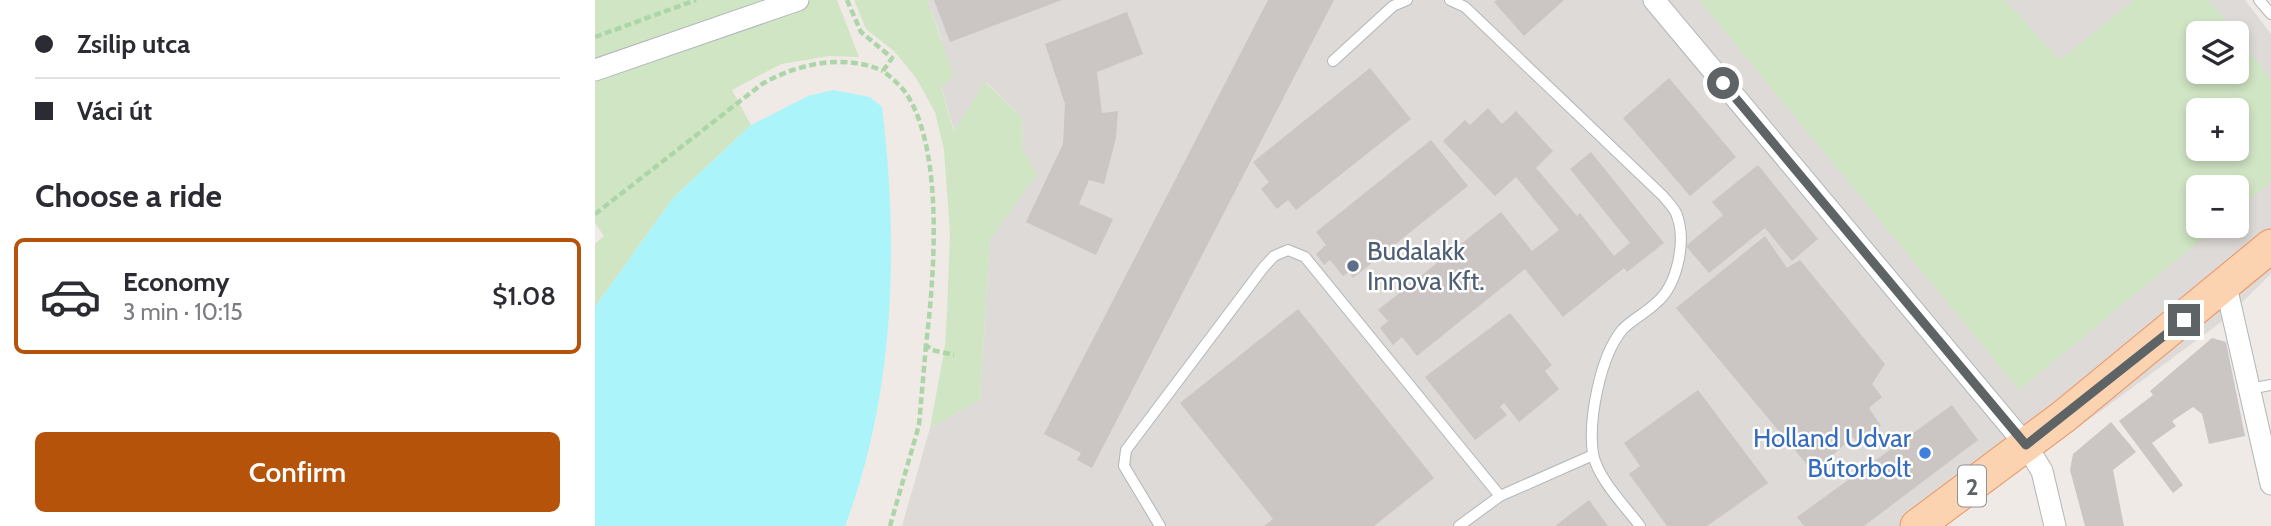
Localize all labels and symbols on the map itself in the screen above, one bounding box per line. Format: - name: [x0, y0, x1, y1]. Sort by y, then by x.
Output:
- route start: [1707, 67, 1739, 99]
- place label: Budalakk Innova Kft.: [1367, 235, 1485, 297]
- marker: Budalakk Innova Kft.: [1345, 258, 1361, 274]
- route end: [2168, 304, 2200, 336]
- place label: Holland Udvar Bútorbolt: [1753, 422, 1912, 484]
- marker: Holland Udvar Bútorbolt: [1917, 445, 1933, 461]
- road number: 2: [1958, 466, 1986, 506]

